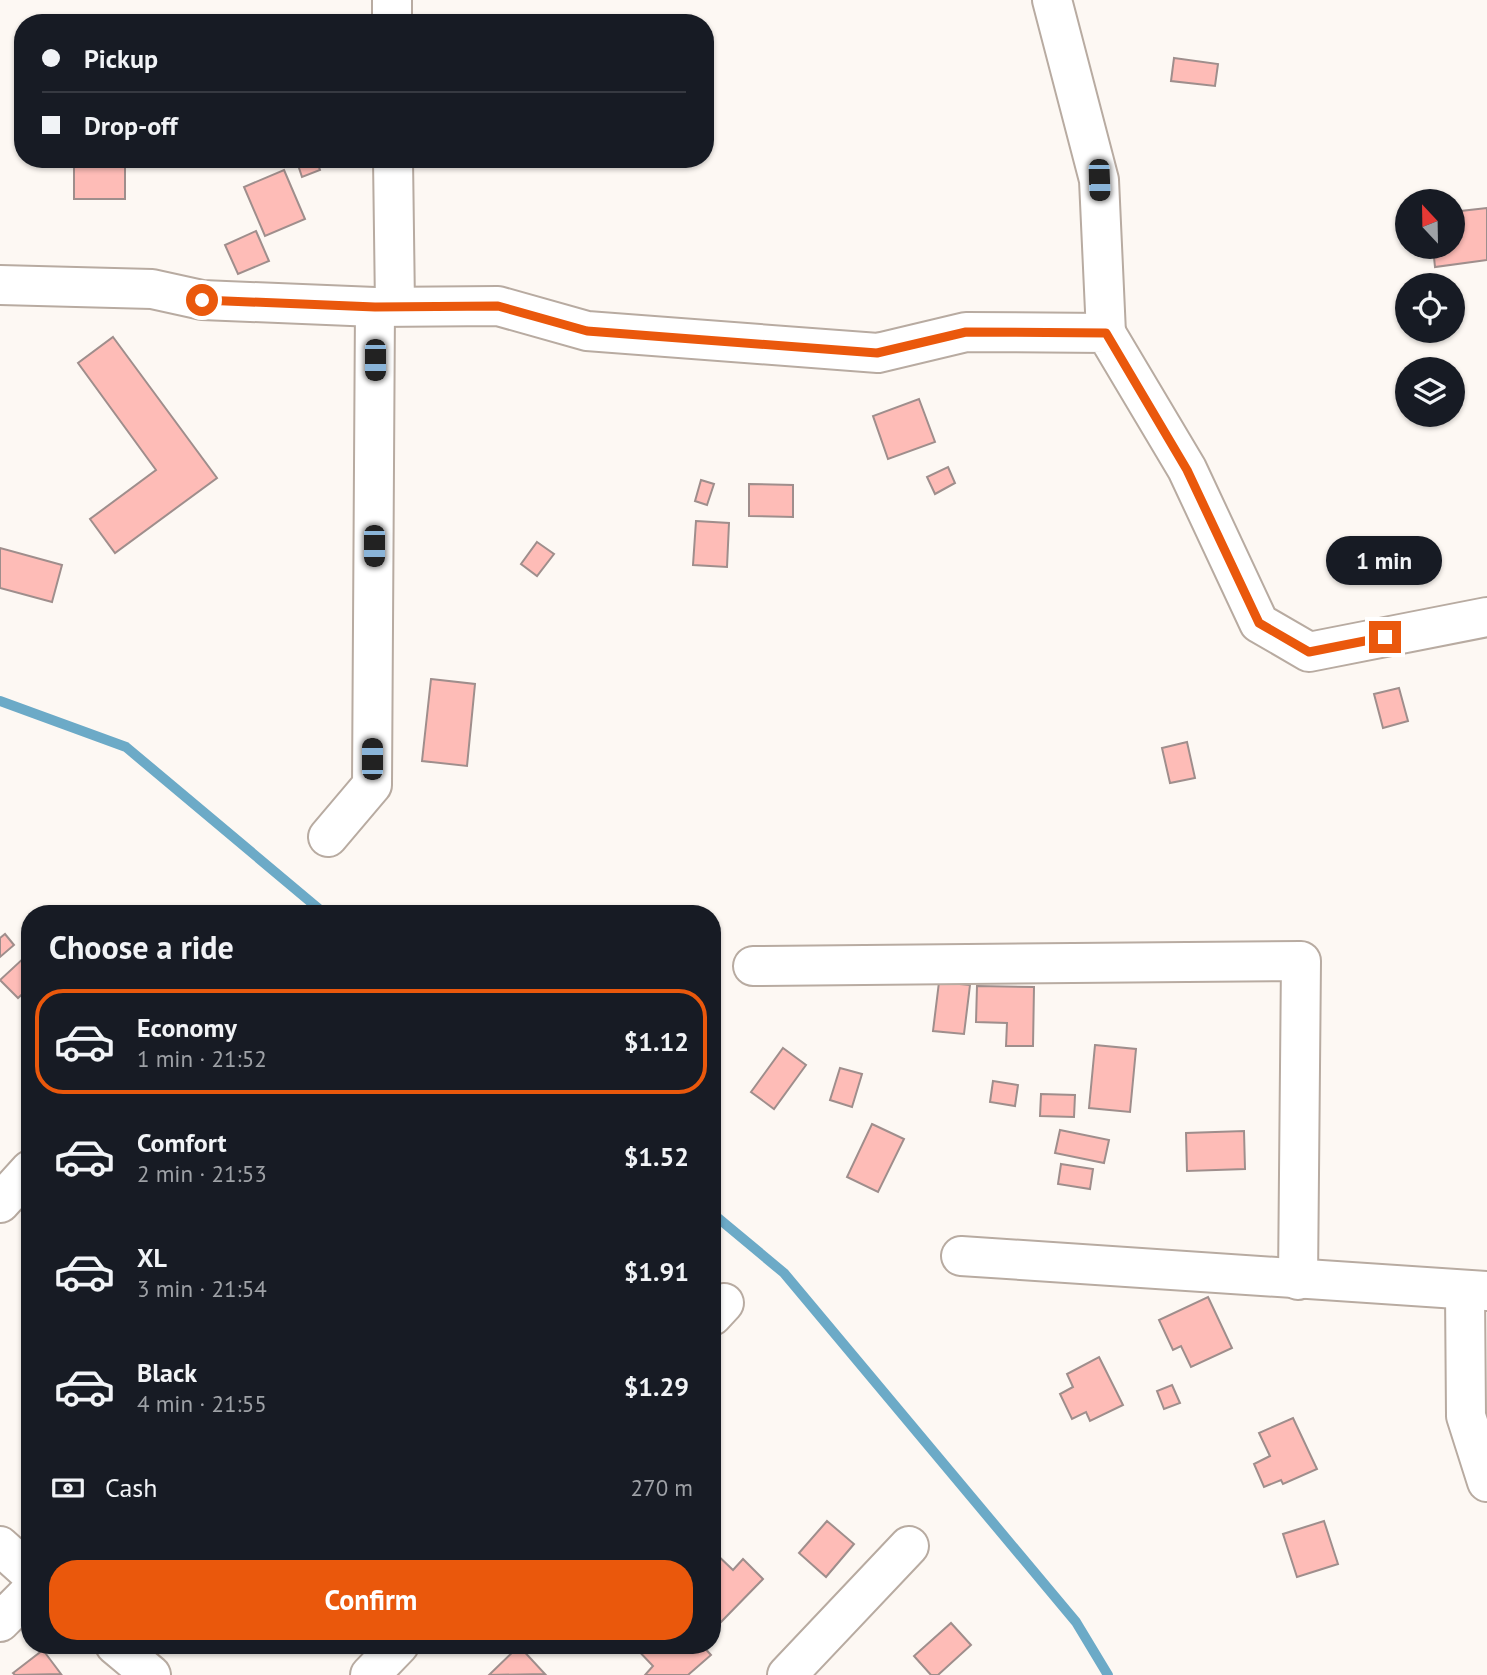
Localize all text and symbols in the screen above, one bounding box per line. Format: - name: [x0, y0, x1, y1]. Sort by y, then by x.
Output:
- text: Pickup: [84, 42, 158, 75]
- text: Drop-off: [84, 109, 178, 142]
- car: [1088, 159, 1111, 201]
- north arrow: [1395, 189, 1465, 259]
- map controls: [1395, 189, 1465, 427]
- button: locate: [1395, 273, 1465, 343]
- route start: [186, 284, 218, 316]
- car: [365, 339, 386, 381]
- button: layers: [1395, 357, 1465, 427]
- car: [364, 525, 385, 567]
- callout: 1 min: [1327, 536, 1443, 584]
- text: 1 min: [1356, 546, 1412, 575]
- route end: [1369, 621, 1401, 653]
- car: [362, 738, 383, 780]
- text: Choose a ride: [49, 926, 234, 968]
- icon: car: [53, 1010, 116, 1073]
- text: Economy: [137, 1011, 237, 1044]
- text: $1.12: [624, 1025, 689, 1058]
- text: 1 min · 21:52: [137, 1044, 267, 1073]
- icon: car: [53, 1125, 116, 1188]
- text: Comfort: [137, 1126, 227, 1159]
- text: $1.52: [624, 1140, 689, 1173]
- text: 2 min · 21:53: [137, 1159, 267, 1188]
- icon: car: [53, 1240, 116, 1303]
- text: XL: [137, 1241, 167, 1274]
- text: $1.91: [624, 1255, 689, 1288]
- text: 3 min · 21:54: [137, 1274, 267, 1303]
- icon: car: [53, 1355, 116, 1418]
- text: Black: [137, 1356, 197, 1389]
- text: $1.29: [624, 1370, 689, 1403]
- text: 4 min · 21:55: [137, 1389, 267, 1418]
- icon: cash: [49, 1469, 87, 1507]
- text: Cash: [105, 1471, 157, 1504]
- text: 270 m: [631, 1473, 693, 1502]
- button: Confirm: [49, 1560, 693, 1640]

